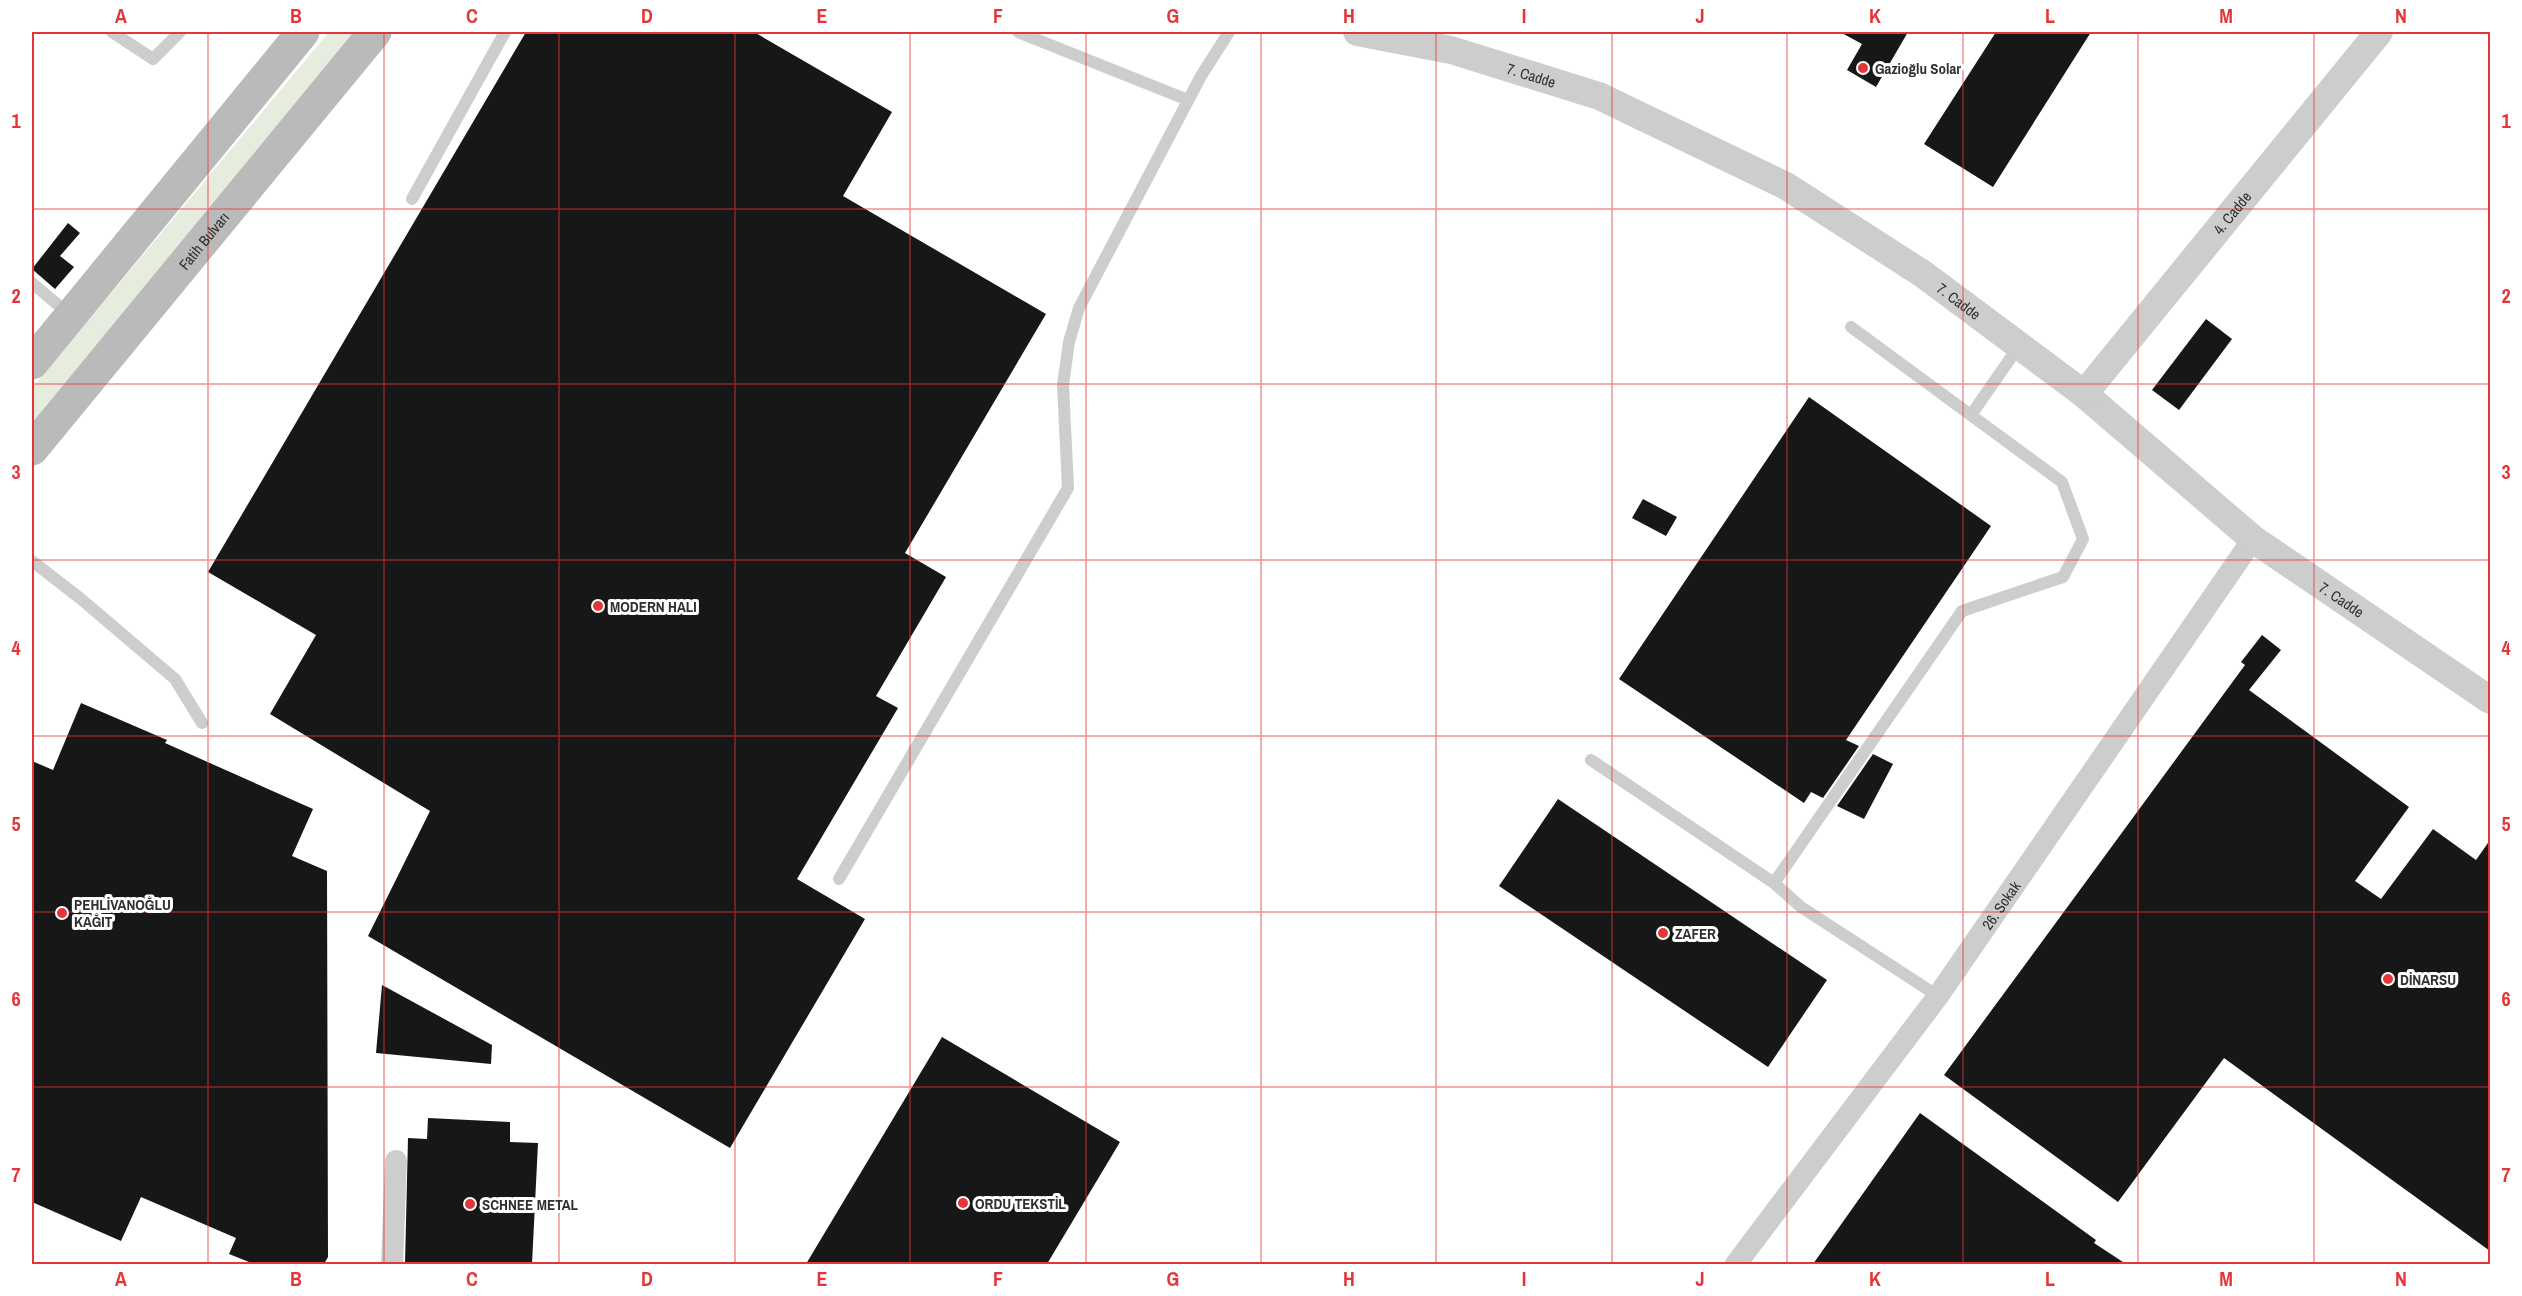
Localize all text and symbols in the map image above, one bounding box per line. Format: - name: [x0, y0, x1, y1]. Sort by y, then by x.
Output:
- text: A: [115, 2, 127, 29]
- text: B: [290, 2, 302, 29]
- text: C: [466, 2, 478, 29]
- text: D: [641, 2, 653, 29]
- text: E: [817, 2, 828, 29]
- text: F: [993, 2, 1003, 29]
- text: G: [1167, 2, 1179, 29]
- text: H: [1343, 2, 1355, 29]
- text: I: [1522, 2, 1526, 29]
- text: J: [1695, 2, 1705, 29]
- text: K: [1869, 2, 1881, 29]
- text: L: [2045, 2, 2055, 29]
- text: M: [2219, 2, 2233, 29]
- text: N: [2395, 2, 2407, 29]
- street label: 7. Cadde: [1505, 58, 1559, 93]
- place label: Gazioğlu Solar: [1875, 58, 1961, 79]
- marker: Gazioğlu Solar: [1856, 61, 1870, 75]
- text: 1: [11, 107, 21, 134]
- text: 1: [2501, 107, 2511, 134]
- street label: 4. Cadde: [2208, 186, 2256, 239]
- street label: Fatih Bulvarı: [173, 207, 234, 274]
- street label: 7. Cadde: [1933, 278, 1985, 324]
- text: 2: [11, 282, 21, 309]
- text: 2: [2501, 282, 2511, 309]
- text: 3: [11, 458, 21, 485]
- text: 3: [2501, 458, 2511, 485]
- street label: 7. Cadde: [2315, 577, 2369, 622]
- place label: MODERN HALI: [610, 596, 697, 617]
- marker: MODERN HALI: [591, 599, 605, 613]
- text: 4: [11, 634, 21, 661]
- text: 4: [2501, 634, 2511, 661]
- text: 5: [11, 810, 21, 837]
- text: 5: [2501, 810, 2511, 837]
- street label: 26. Sokak: [1976, 876, 2025, 934]
- place label: PEHLİVANOĞLU KAĞIT: [74, 894, 171, 932]
- marker: PEHLİVANOĞLU KAĞIT: [55, 906, 69, 920]
- place label: ZAFER: [1675, 923, 1716, 944]
- marker: ZAFER: [1656, 926, 1670, 940]
- place label: DİNARSU: [2400, 969, 2456, 990]
- marker: DİNARSU: [2381, 972, 2395, 986]
- text: 6: [11, 985, 21, 1012]
- text: 6: [2501, 985, 2511, 1012]
- text: 7: [11, 1161, 21, 1188]
- text: 7: [2501, 1161, 2511, 1188]
- place label: ORDU TEKSTİL: [975, 1193, 1066, 1214]
- place label: SCHNEE METAL: [482, 1194, 579, 1215]
- marker: ORDU TEKSTİL: [956, 1196, 970, 1210]
- marker: SCHNEE METAL: [463, 1197, 477, 1211]
- text: A: [115, 1265, 127, 1292]
- text: B: [290, 1265, 302, 1292]
- text: C: [466, 1265, 478, 1292]
- text: D: [641, 1265, 653, 1292]
- text: E: [817, 1265, 828, 1292]
- text: F: [993, 1265, 1003, 1292]
- text: G: [1167, 1265, 1179, 1292]
- text: H: [1343, 1265, 1355, 1292]
- text: I: [1522, 1265, 1526, 1292]
- text: J: [1695, 1265, 1705, 1292]
- text: K: [1869, 1265, 1881, 1292]
- text: L: [2045, 1265, 2055, 1292]
- text: M: [2219, 1265, 2233, 1292]
- text: N: [2395, 1265, 2407, 1292]

